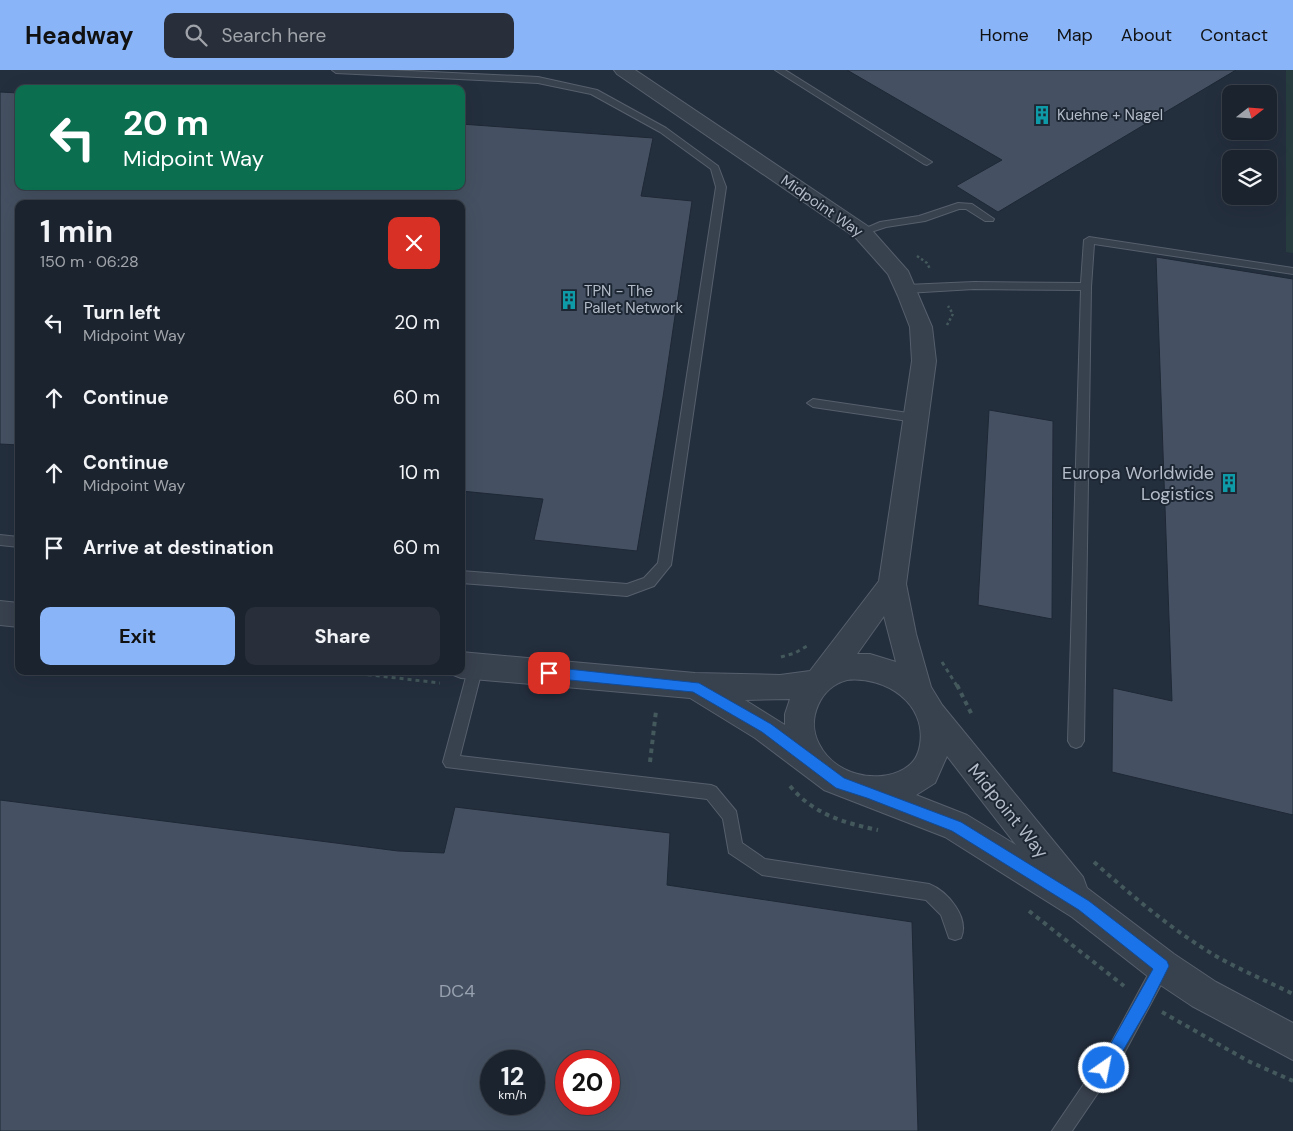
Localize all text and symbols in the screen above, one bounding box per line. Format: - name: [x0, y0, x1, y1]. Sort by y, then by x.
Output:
- search box: [164, 13, 514, 58]
- text: Headway: [25, 20, 134, 51]
- icon: search: [182, 21, 210, 49]
- text: Search here: [222, 23, 326, 48]
- text: Home: [979, 23, 1029, 47]
- text: Map: [1057, 23, 1093, 47]
- text: About: [1121, 23, 1172, 47]
- text: Contact: [1200, 23, 1268, 47]
- north arrow: [1222, 85, 1278, 140]
- map controls: [1222, 85, 1277, 205]
- text: 20 m: [123, 100, 209, 146]
- building icon: Kuehne + Nagel: [1031, 104, 1053, 126]
- icon: left: [40, 105, 105, 170]
- place label: Kuehne + Nagel: [1057, 105, 1163, 125]
- text: Midpoint Way: [123, 144, 264, 173]
- button: layers: [1222, 150, 1277, 205]
- street label: Midpoint Way: [777, 170, 868, 242]
- text: 1 min: [40, 212, 113, 251]
- button: close: [388, 217, 440, 269]
- text: 150 m · 06:28: [40, 251, 139, 272]
- place label: TPN - The Pallet Network: [584, 281, 683, 318]
- building icon: TPN - The Pallet Network: [558, 289, 580, 311]
- text: Turn left: [83, 300, 161, 325]
- icon: left: [40, 309, 68, 337]
- text: 20 m: [394, 310, 440, 335]
- text: Midpoint Way: [83, 325, 185, 346]
- icon: ahead: [40, 384, 68, 412]
- text: Continue: [83, 385, 169, 410]
- text: 60 m: [393, 385, 440, 410]
- text: Continue: [83, 450, 169, 475]
- icon: ahead: [40, 459, 68, 487]
- text: 10 m: [399, 460, 440, 485]
- place label: Europa Worldwide Logistics: [1062, 461, 1214, 506]
- building icon: Europa Worldwide Logistics: [1218, 472, 1240, 494]
- text: Midpoint Way: [83, 475, 185, 496]
- icon: arrive: [40, 534, 68, 562]
- text: Arrive at destination: [83, 535, 274, 560]
- text: 60 m: [393, 535, 440, 560]
- button: Exit: [40, 607, 235, 665]
- button: Share: [245, 607, 440, 665]
- pin: [528, 652, 570, 694]
- icon: arrive: [535, 659, 563, 687]
- street label: Midpoint Way: [962, 759, 1054, 863]
- house number: DC4: [439, 979, 475, 1003]
- position arrow: [1077, 1041, 1129, 1093]
- speed limit sign: 20: [555, 1050, 620, 1115]
- text: 12: [501, 1060, 524, 1093]
- text: km/h: [498, 1087, 527, 1103]

